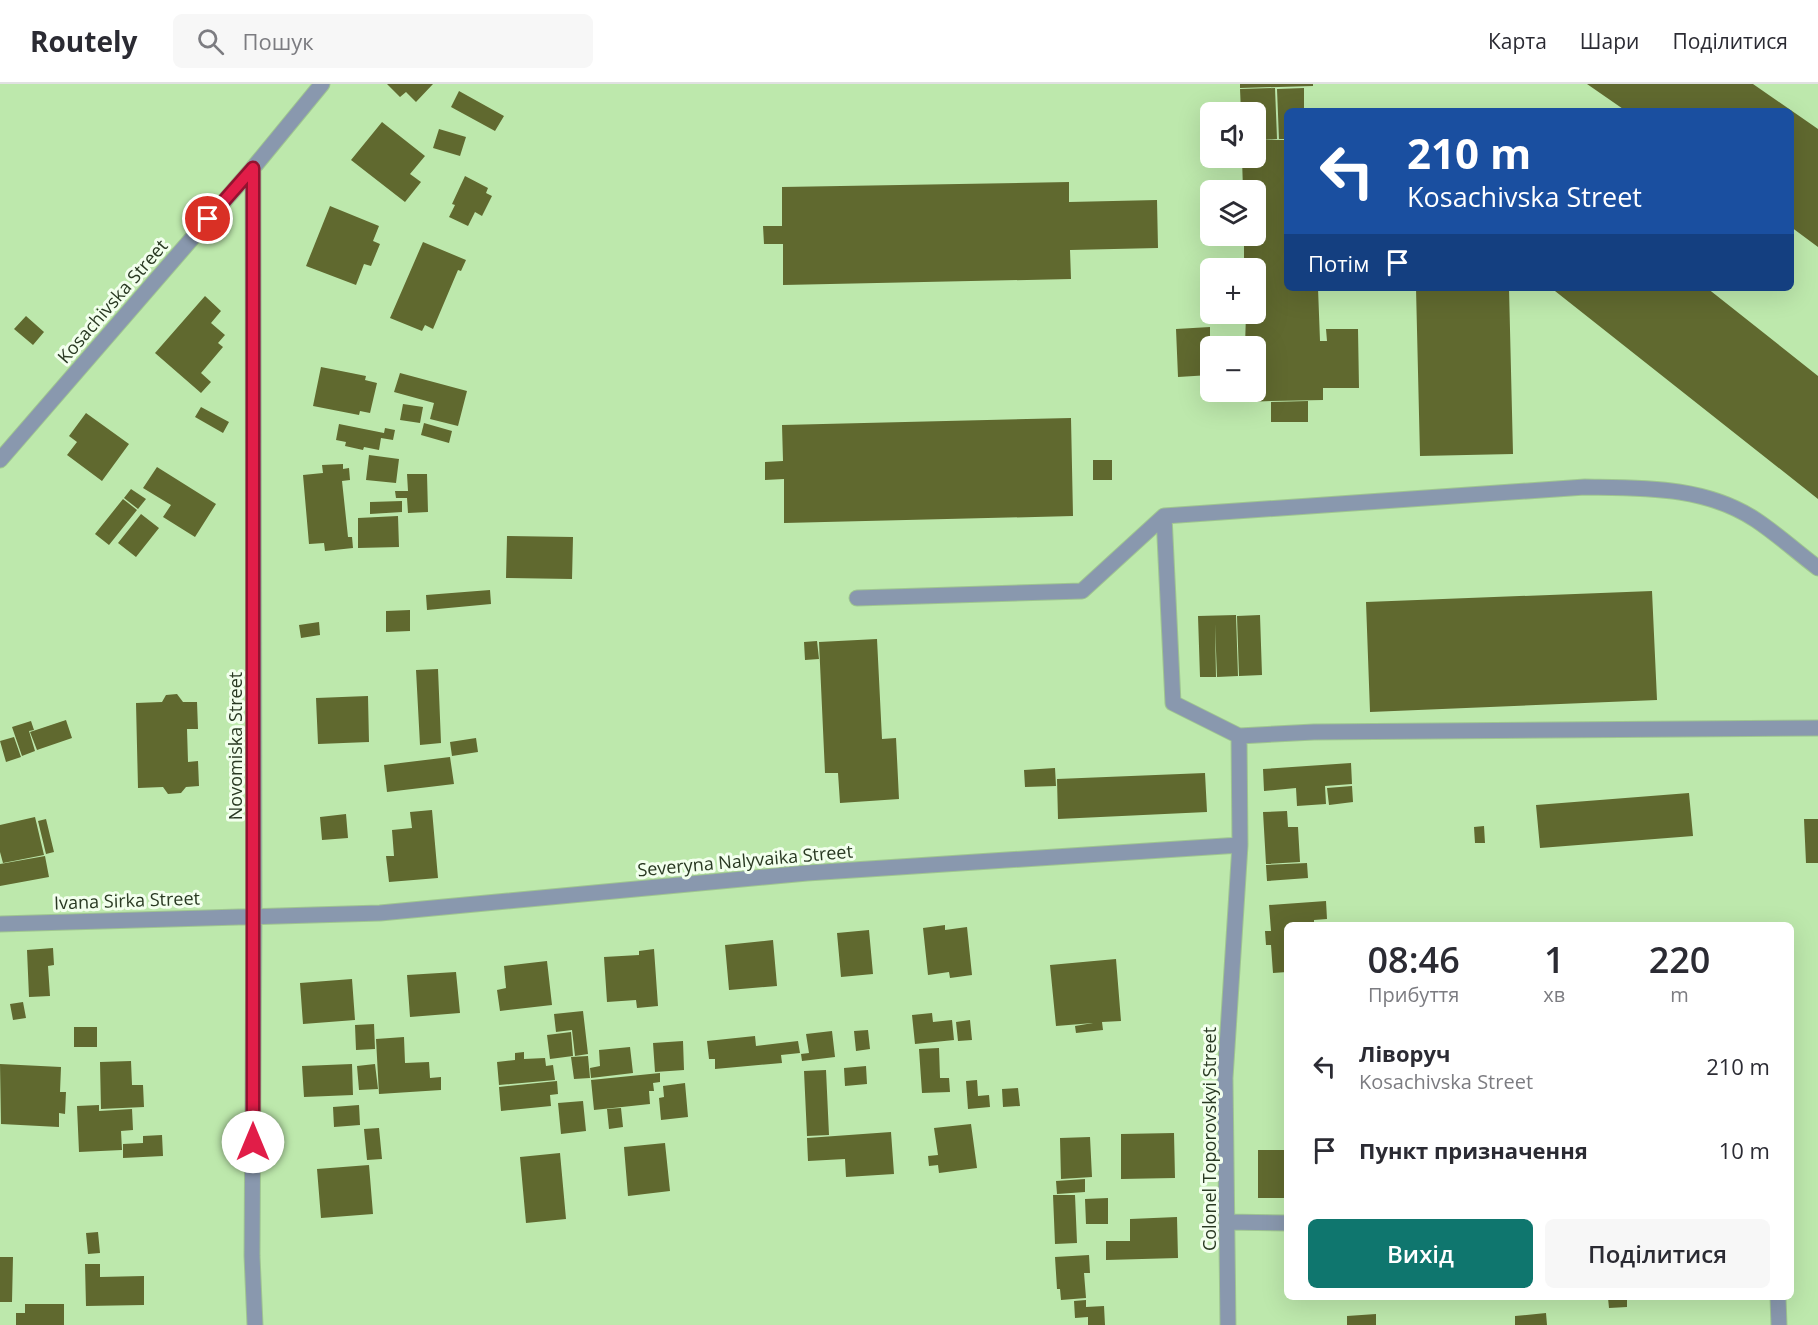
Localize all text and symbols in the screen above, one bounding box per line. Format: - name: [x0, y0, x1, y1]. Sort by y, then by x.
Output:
- search box: [173, 14, 593, 68]
- text: Routely: [30, 22, 137, 60]
- icon: search: [194, 25, 227, 58]
- text: Пошук: [242, 26, 314, 56]
- text: Карта: [1488, 27, 1547, 55]
- text: Шари: [1580, 27, 1639, 55]
- text: Поділитися: [1672, 27, 1788, 55]
- map controls: [1200, 102, 1266, 402]
- button: sound: [1200, 102, 1266, 168]
- text: 210 m: [1407, 124, 1531, 181]
- icon: left: [1308, 132, 1386, 210]
- text: Kosachivska Street: [1407, 178, 1642, 215]
- button: layers: [1200, 180, 1266, 246]
- pin: [182, 193, 233, 244]
- icon: arrive: [191, 202, 224, 235]
- street label: Kosachivska Street: [52, 234, 172, 368]
- icon: arrive: [1381, 246, 1414, 279]
- text: Потім: [1308, 248, 1369, 278]
- button: +: [1200, 258, 1266, 324]
- button: −: [1200, 336, 1266, 402]
- street label: Novomiska Street: [223, 672, 247, 820]
- street label: Severyna Nalyvaika Street: [636, 839, 854, 881]
- street label: Ivana Sirka Street: [54, 885, 200, 915]
- text: 08:46: [1368, 935, 1460, 984]
- text: 1: [1544, 935, 1565, 984]
- text: 220: [1649, 935, 1710, 984]
- text: Прибуття: [1368, 981, 1459, 1008]
- text: хв: [1543, 981, 1565, 1008]
- text: m: [1670, 981, 1689, 1008]
- street label: Colonel Toporovskyi Street: [1197, 1027, 1221, 1251]
- text: Ліворуч: [1359, 1038, 1450, 1068]
- icon: left: [1308, 1050, 1341, 1083]
- text: 210 m: [1706, 1051, 1770, 1081]
- text: Kosachivska Street: [1359, 1068, 1533, 1095]
- position arrow: [221, 1110, 285, 1174]
- icon: arrive: [1308, 1134, 1341, 1167]
- text: Пункт призначення: [1359, 1135, 1588, 1165]
- text: 10 m: [1719, 1135, 1770, 1165]
- button: Вихід: [1308, 1219, 1533, 1288]
- button: Поділитися: [1545, 1219, 1770, 1288]

